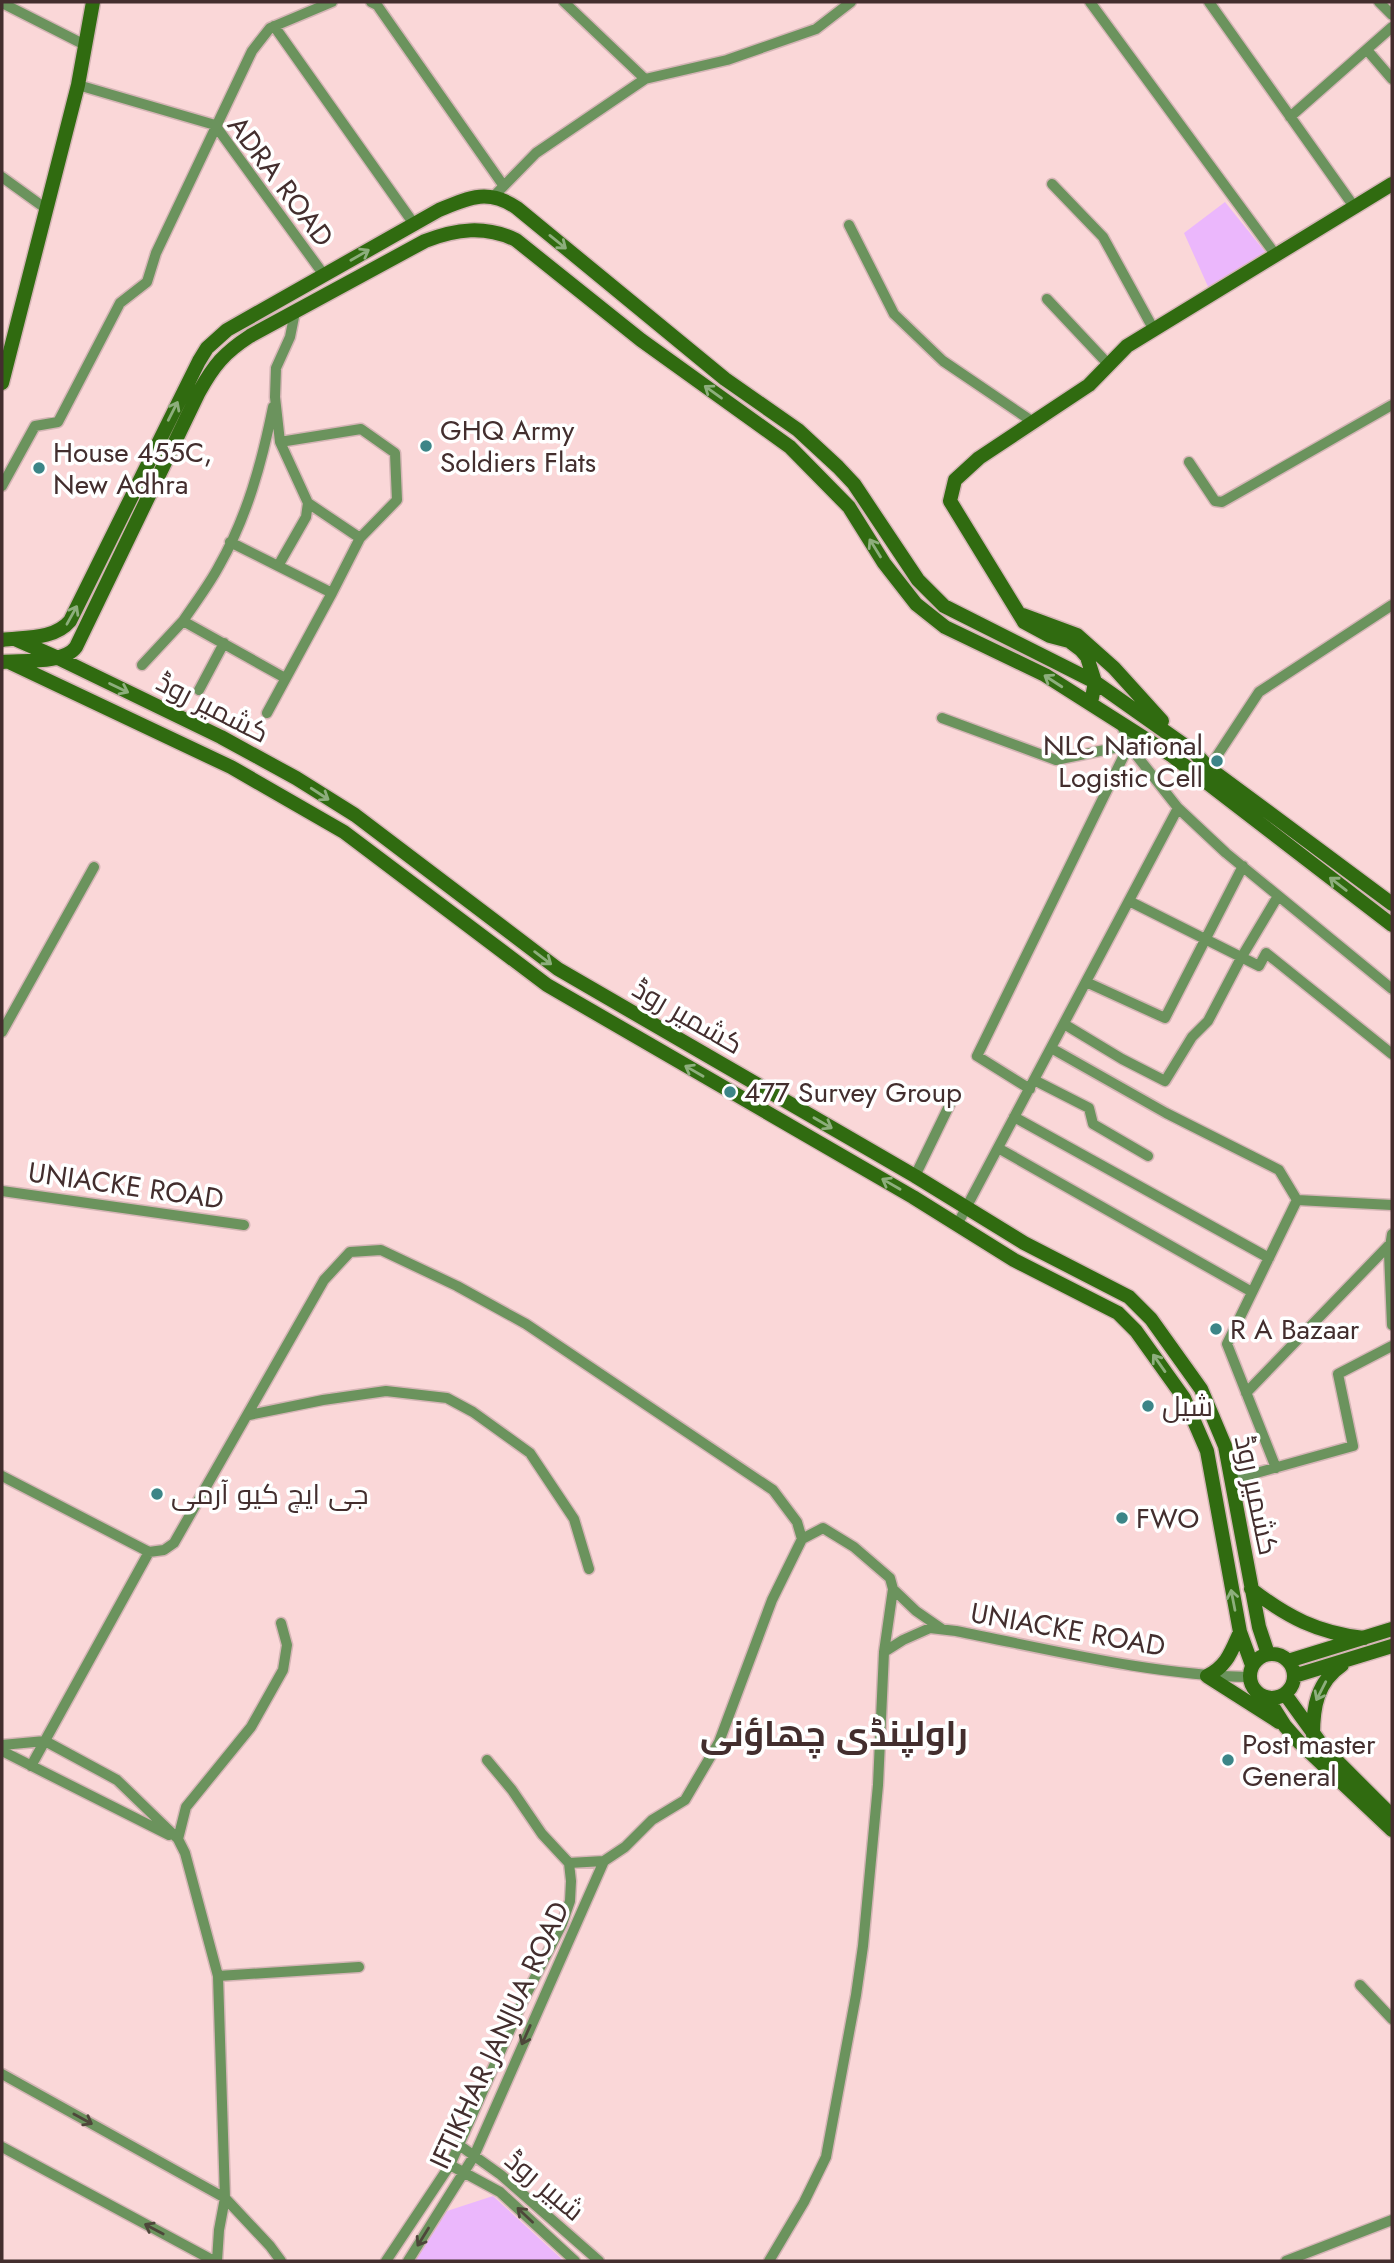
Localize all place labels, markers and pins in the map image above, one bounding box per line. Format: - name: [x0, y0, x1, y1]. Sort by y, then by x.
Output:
- place label: GHQ Army Soldiers Flats: [440, 410, 596, 483]
- place label: House 455C, New Adhra: [53, 432, 212, 505]
- marker: GHQ Army Soldiers Flats: [418, 438, 434, 454]
- marker: House 455C, New Adhra: [31, 460, 47, 476]
- place label: NLC National Logistic Cell: [1043, 725, 1203, 798]
- marker: NLC National Logistic Cell: [1209, 753, 1225, 769]
- place label: 477 Survey Group: [744, 1072, 962, 1113]
- marker: 477 Survey Group: [722, 1084, 738, 1100]
- place label: R A Bazaar: [1230, 1309, 1360, 1350]
- marker: R A Bazaar: [1208, 1321, 1224, 1337]
- place label: شیل: [1162, 1386, 1213, 1427]
- marker: شیل: [1140, 1398, 1156, 1414]
- place label: جی ایچ کیو آرمی: [171, 1474, 369, 1515]
- marker: جی ایچ کیو آرمی: [149, 1486, 165, 1502]
- place label: FWO: [1136, 1498, 1199, 1539]
- marker: FWO: [1114, 1510, 1130, 1526]
- place label: Post master General: [1242, 1724, 1376, 1797]
- marker: Post master General: [1220, 1752, 1236, 1768]

